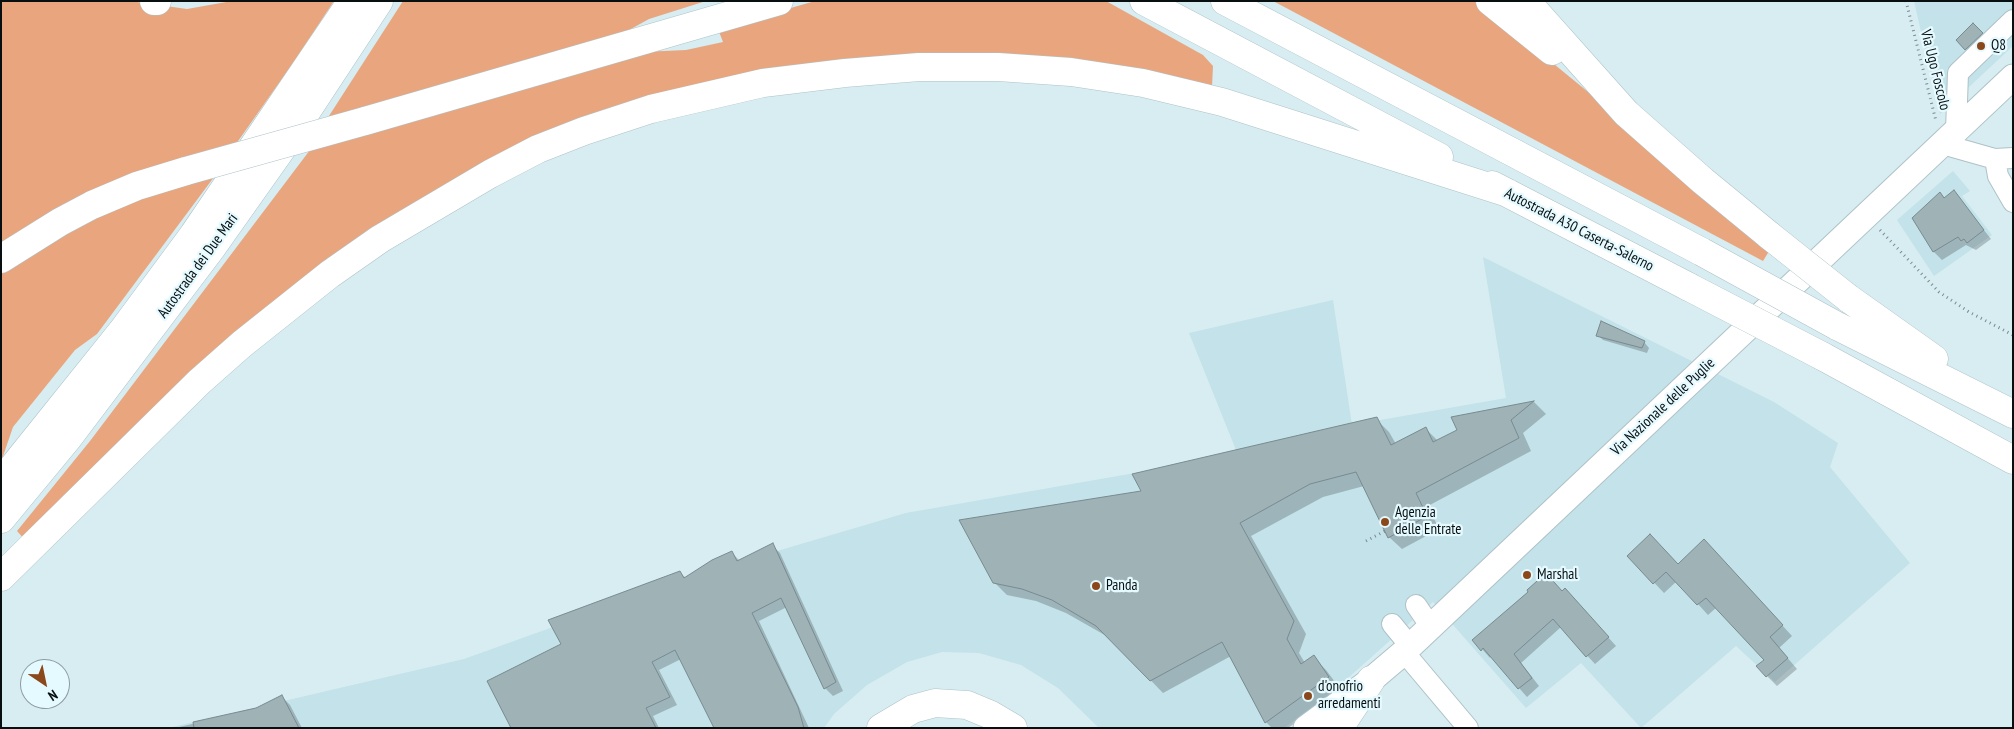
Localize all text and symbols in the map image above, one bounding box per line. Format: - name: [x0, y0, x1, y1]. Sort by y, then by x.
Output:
- street label: Via Ugo Foscolo: [1916, 28, 1954, 112]
- place label: Q8: [1991, 37, 2006, 55]
- marker: Q8: [1975, 40, 1987, 52]
- street label: Autostrada A30 Caserta-Salerno: [1501, 185, 1657, 275]
- street label: Autostrada dei Due Mari: [154, 210, 242, 322]
- street label: Via Nazionale delle Puglie: [1607, 354, 1719, 460]
- place label: Agenzia delle Entrate: [1395, 504, 1462, 539]
- marker: Agenzia delle Entrate: [1379, 516, 1391, 528]
- place label: Marshal: [1537, 566, 1578, 584]
- marker: Marshal: [1521, 569, 1533, 581]
- place label: Panda: [1106, 577, 1137, 595]
- marker: Panda: [1090, 580, 1102, 592]
- north arrow: [20, 659, 70, 709]
- place label: d'onofrio arredamenti: [1318, 678, 1381, 713]
- text: N: [45, 686, 61, 705]
- marker: d'onofrio arredamenti: [1302, 690, 1314, 702]

